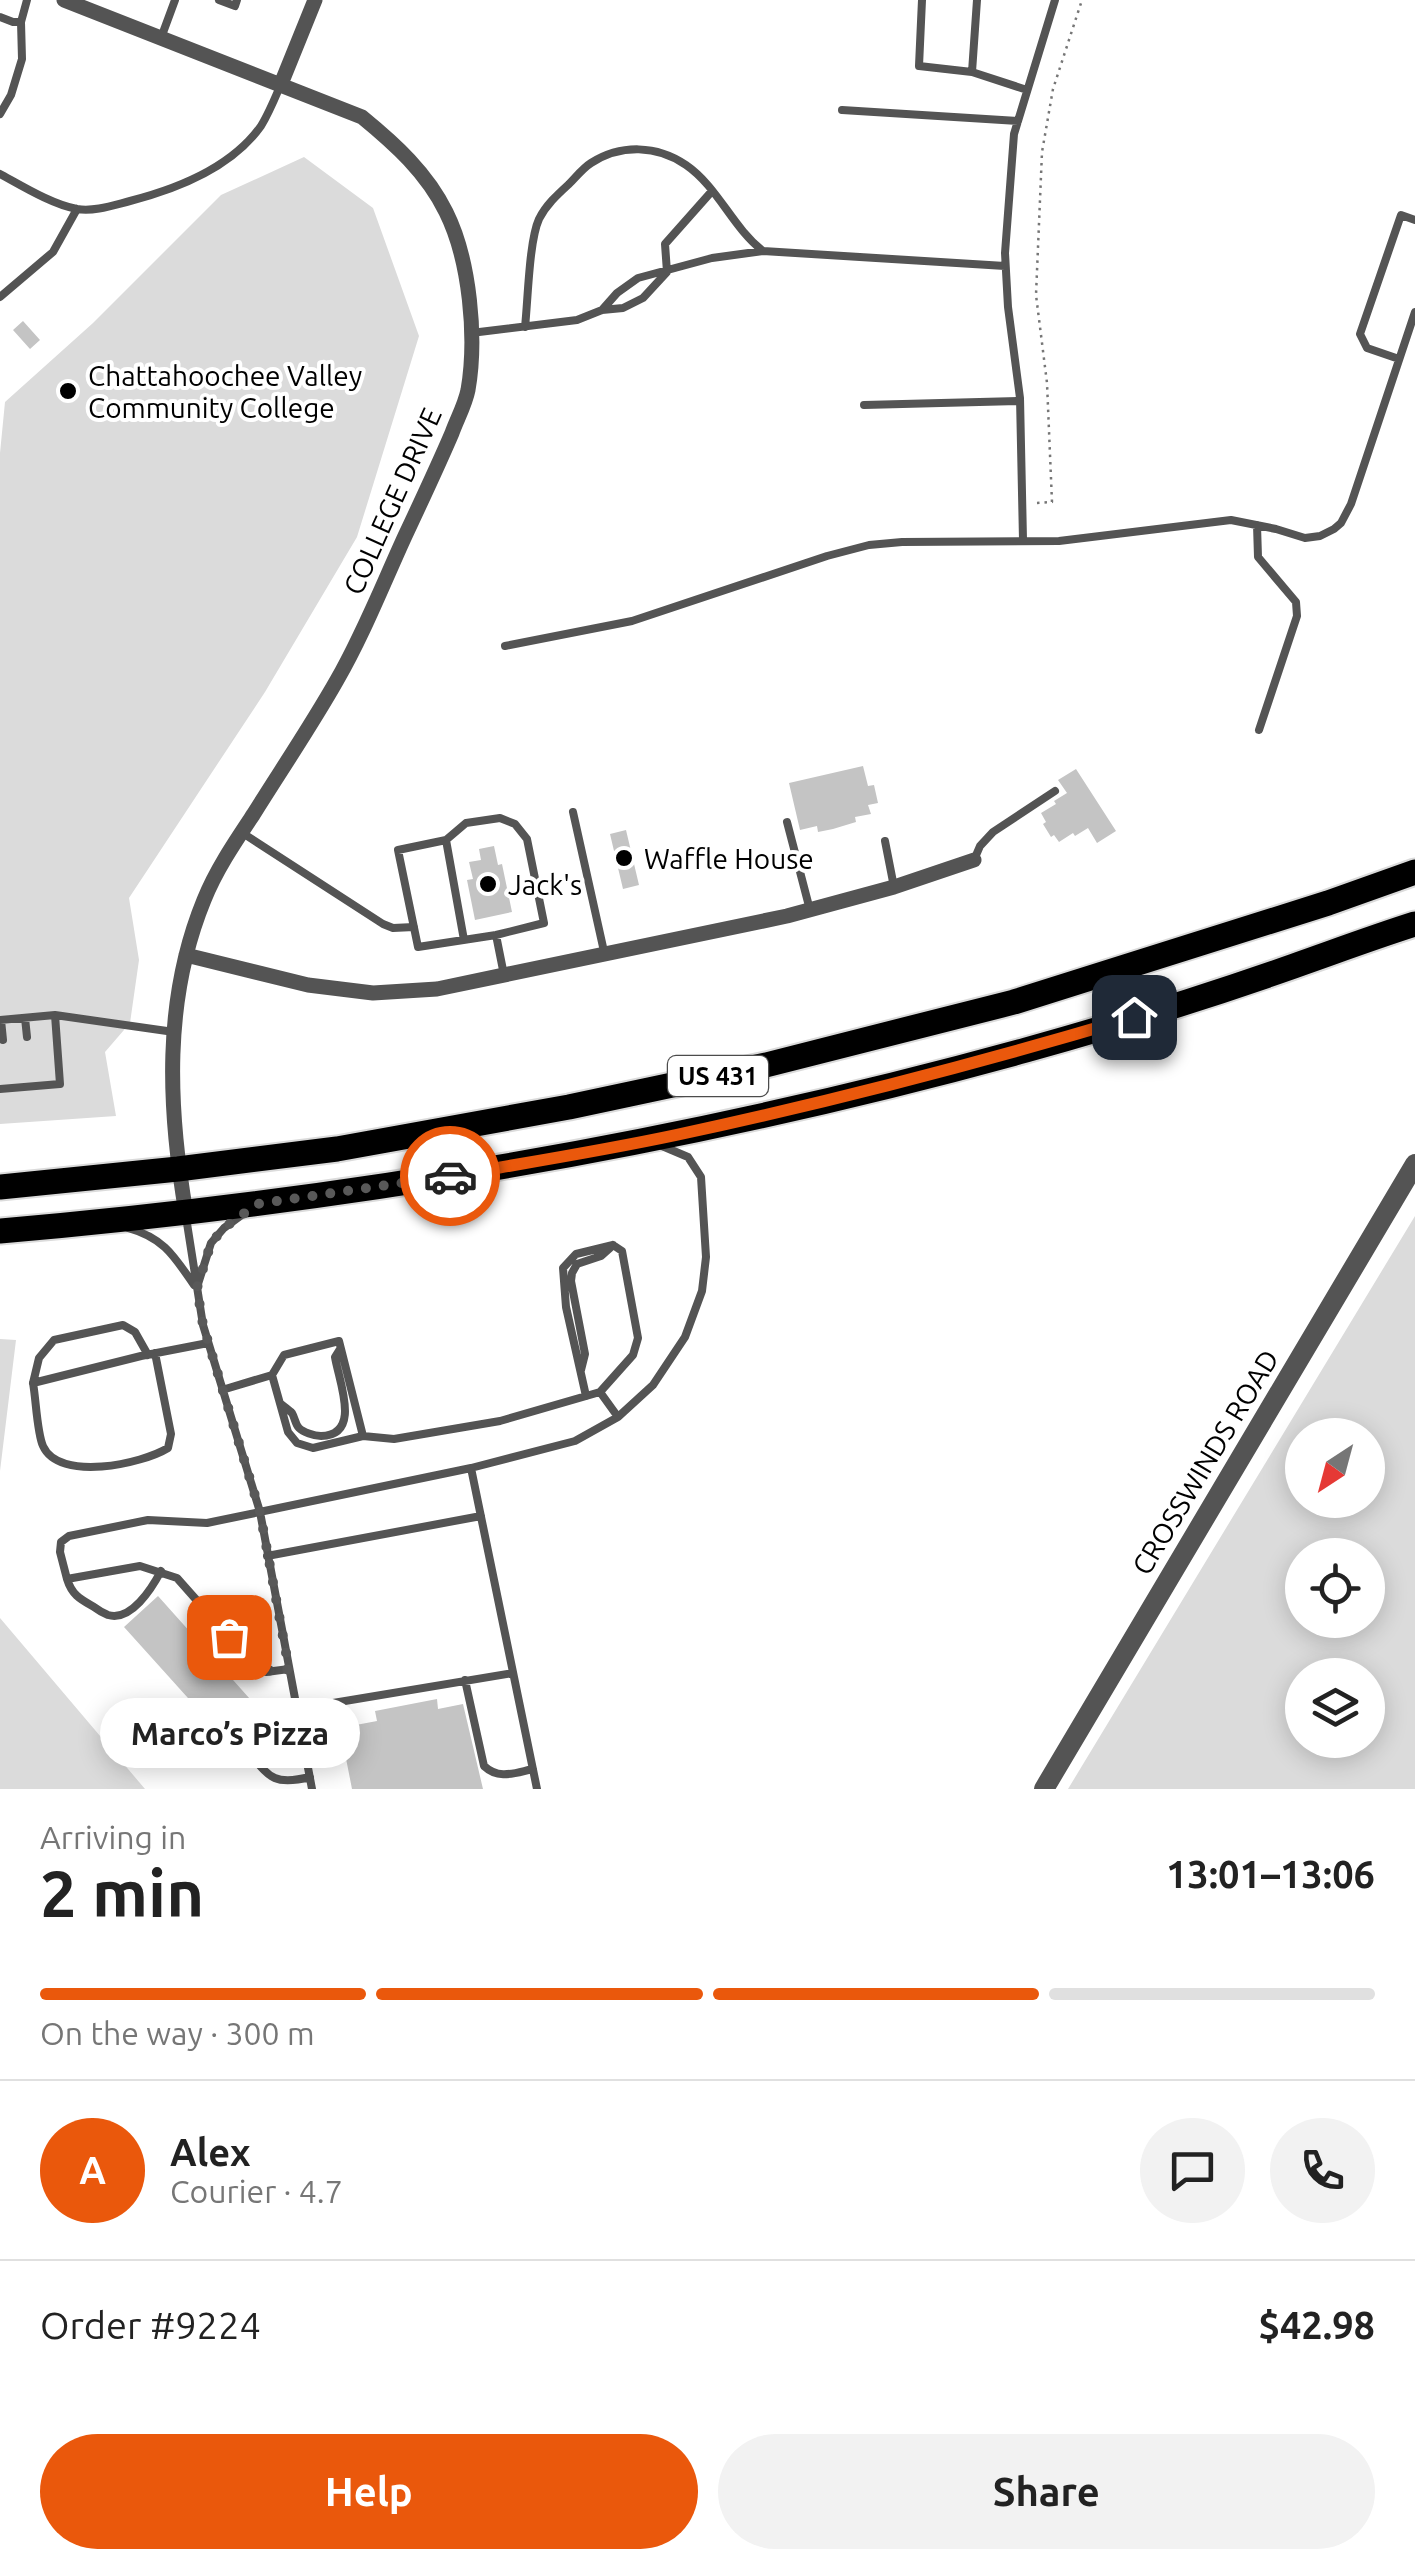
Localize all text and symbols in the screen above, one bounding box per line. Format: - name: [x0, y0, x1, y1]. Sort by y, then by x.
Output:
- place label: Chattahoochee Valley Community College: [88, 360, 362, 423]
- marker: Chattahoochee Valley Community College: [57, 380, 79, 402]
- street label: COLLEGE DRIVE: [337, 403, 447, 599]
- place label: Waffle House: [644, 843, 814, 874]
- marker: Waffle House: [613, 847, 635, 869]
- place label: Jack's: [508, 869, 582, 900]
- marker: Jack's: [477, 873, 499, 895]
- pin: [1092, 975, 1177, 1060]
- icon: home: [1107, 990, 1162, 1045]
- road number: US 431: [668, 1056, 768, 1096]
- courier: [400, 1126, 500, 1226]
- icon: car: [423, 1149, 478, 1204]
- street label: CROSSWINDS ROAD: [1126, 1344, 1284, 1580]
- north arrow: [1285, 1418, 1385, 1518]
- map controls: [1285, 1418, 1385, 1758]
- button: locate: [1285, 1538, 1385, 1638]
- pin: [187, 1595, 272, 1680]
- icon: bag: [202, 1610, 257, 1665]
- button: layers: [1285, 1658, 1385, 1758]
- callout: Marco’s Pizza: [99, 1697, 359, 1767]
- text: Marco’s Pizza: [131, 1715, 329, 1751]
- text: Arriving in: [40, 1819, 186, 1855]
- text: 13:01–13:06: [1166, 1853, 1375, 1895]
- text: 2 min: [40, 1856, 204, 1929]
- text: On the way · 300 m: [40, 2015, 315, 2051]
- button: chat: [1140, 2118, 1245, 2223]
- button: phone: [1270, 2118, 1375, 2223]
- text: Alex: [170, 2131, 251, 2173]
- text: A: [79, 2149, 106, 2191]
- text: Courier · 4.7: [170, 2173, 343, 2209]
- text: Order #9224: [40, 2304, 261, 2346]
- text: $42.98: [1258, 2304, 1375, 2346]
- button: Help: [40, 2434, 698, 2549]
- button: Share: [718, 2434, 1375, 2549]

